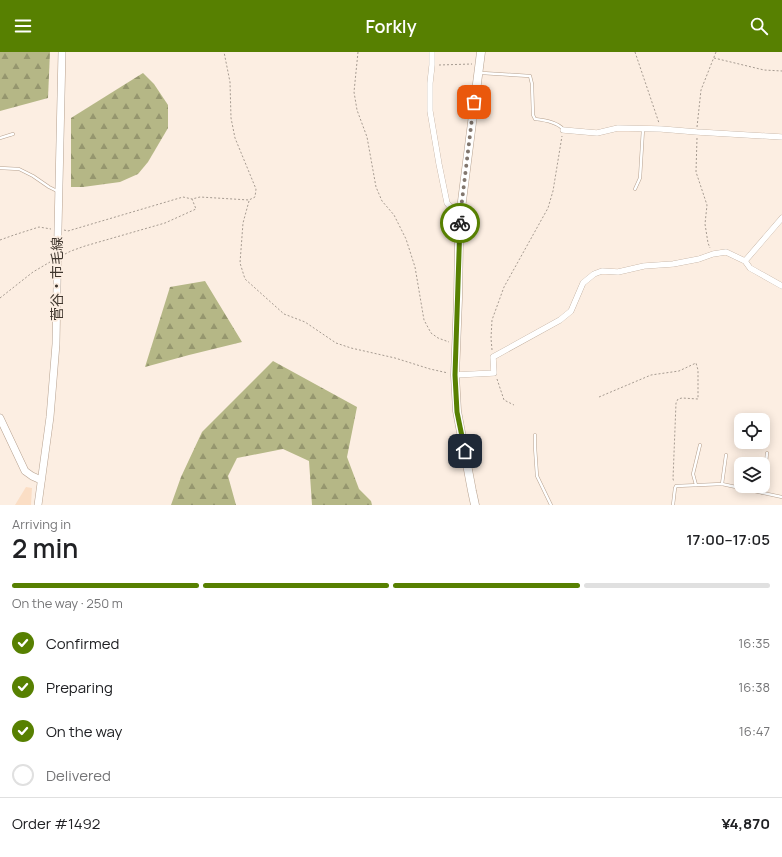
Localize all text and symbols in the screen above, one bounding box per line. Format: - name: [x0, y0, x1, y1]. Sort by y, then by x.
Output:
- text: Forkly: [365, 14, 417, 38]
- icon: menu: [12, 15, 34, 37]
- icon: search: [748, 15, 770, 37]
- pin: [457, 85, 491, 119]
- icon: bag: [463, 91, 485, 113]
- courier: [440, 203, 480, 243]
- icon: bike: [449, 212, 471, 234]
- street label: 菅谷・市毛線: [47, 237, 66, 321]
- map controls: [734, 413, 770, 493]
- button: locate: [734, 413, 770, 449]
- pin: [448, 434, 482, 468]
- icon: home: [454, 440, 476, 462]
- button: layers: [734, 457, 770, 493]
- text: Arriving in: [12, 515, 71, 533]
- text: 17:00–17:05: [686, 529, 770, 550]
- text: 2 min: [12, 530, 78, 566]
- text: On the way · 250 m: [12, 594, 123, 612]
- icon: check: [12, 632, 34, 654]
- text: Confirmed: [46, 633, 119, 654]
- text: 16:35: [738, 634, 770, 652]
- icon: check: [12, 676, 34, 698]
- text: Preparing: [46, 677, 113, 698]
- text: 16:38: [738, 678, 770, 696]
- icon: check: [12, 720, 34, 742]
- text: On the way: [46, 721, 122, 742]
- text: 16:47: [739, 722, 770, 740]
- text: Delivered: [46, 765, 111, 786]
- text: Order #1492: [12, 813, 100, 834]
- text: ¥4,870: [721, 813, 770, 834]

